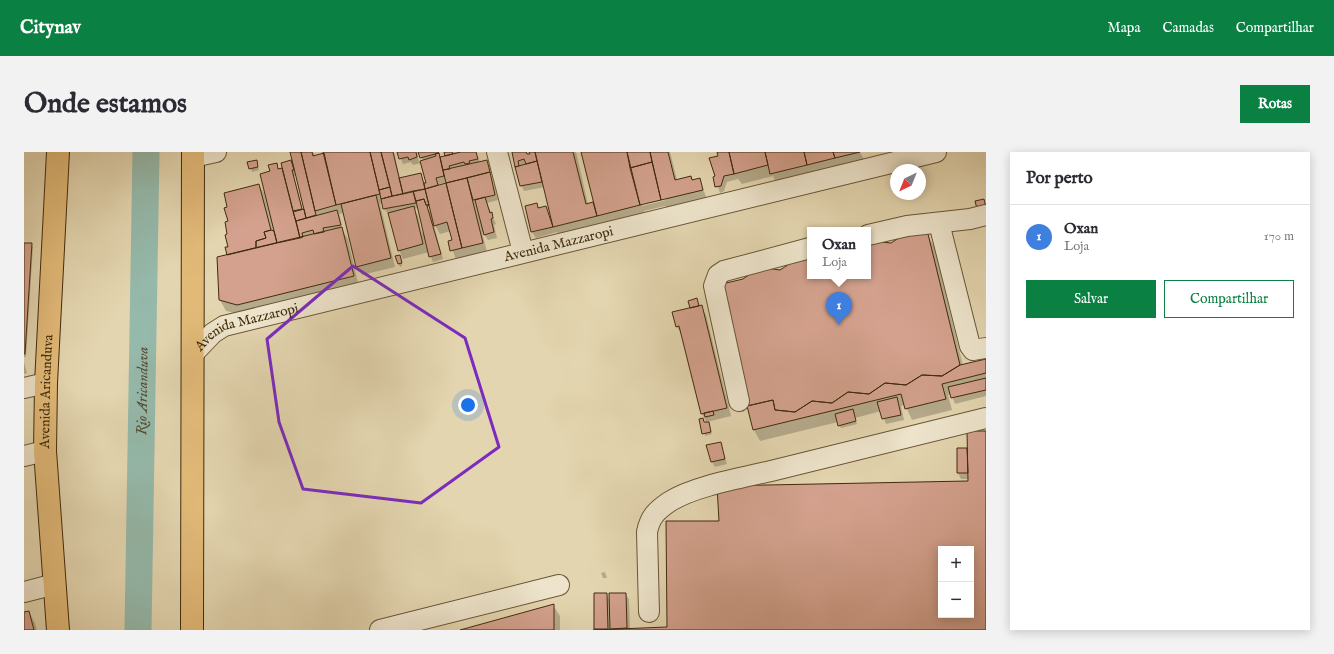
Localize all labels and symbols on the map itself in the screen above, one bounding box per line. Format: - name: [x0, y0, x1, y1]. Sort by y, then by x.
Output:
- north arrow: [890, 164, 926, 200]
- street label: Avenida Mazzaropi: [501, 222, 615, 266]
- pin: 1: [826, 292, 852, 325]
- street label: Avenida Mazzaropi: [190, 299, 301, 356]
- street label: Avenida Aricanduva: [36, 333, 58, 450]
- water label: Rio Aricanduva: [132, 346, 152, 435]
- your location: [458, 395, 478, 415]

